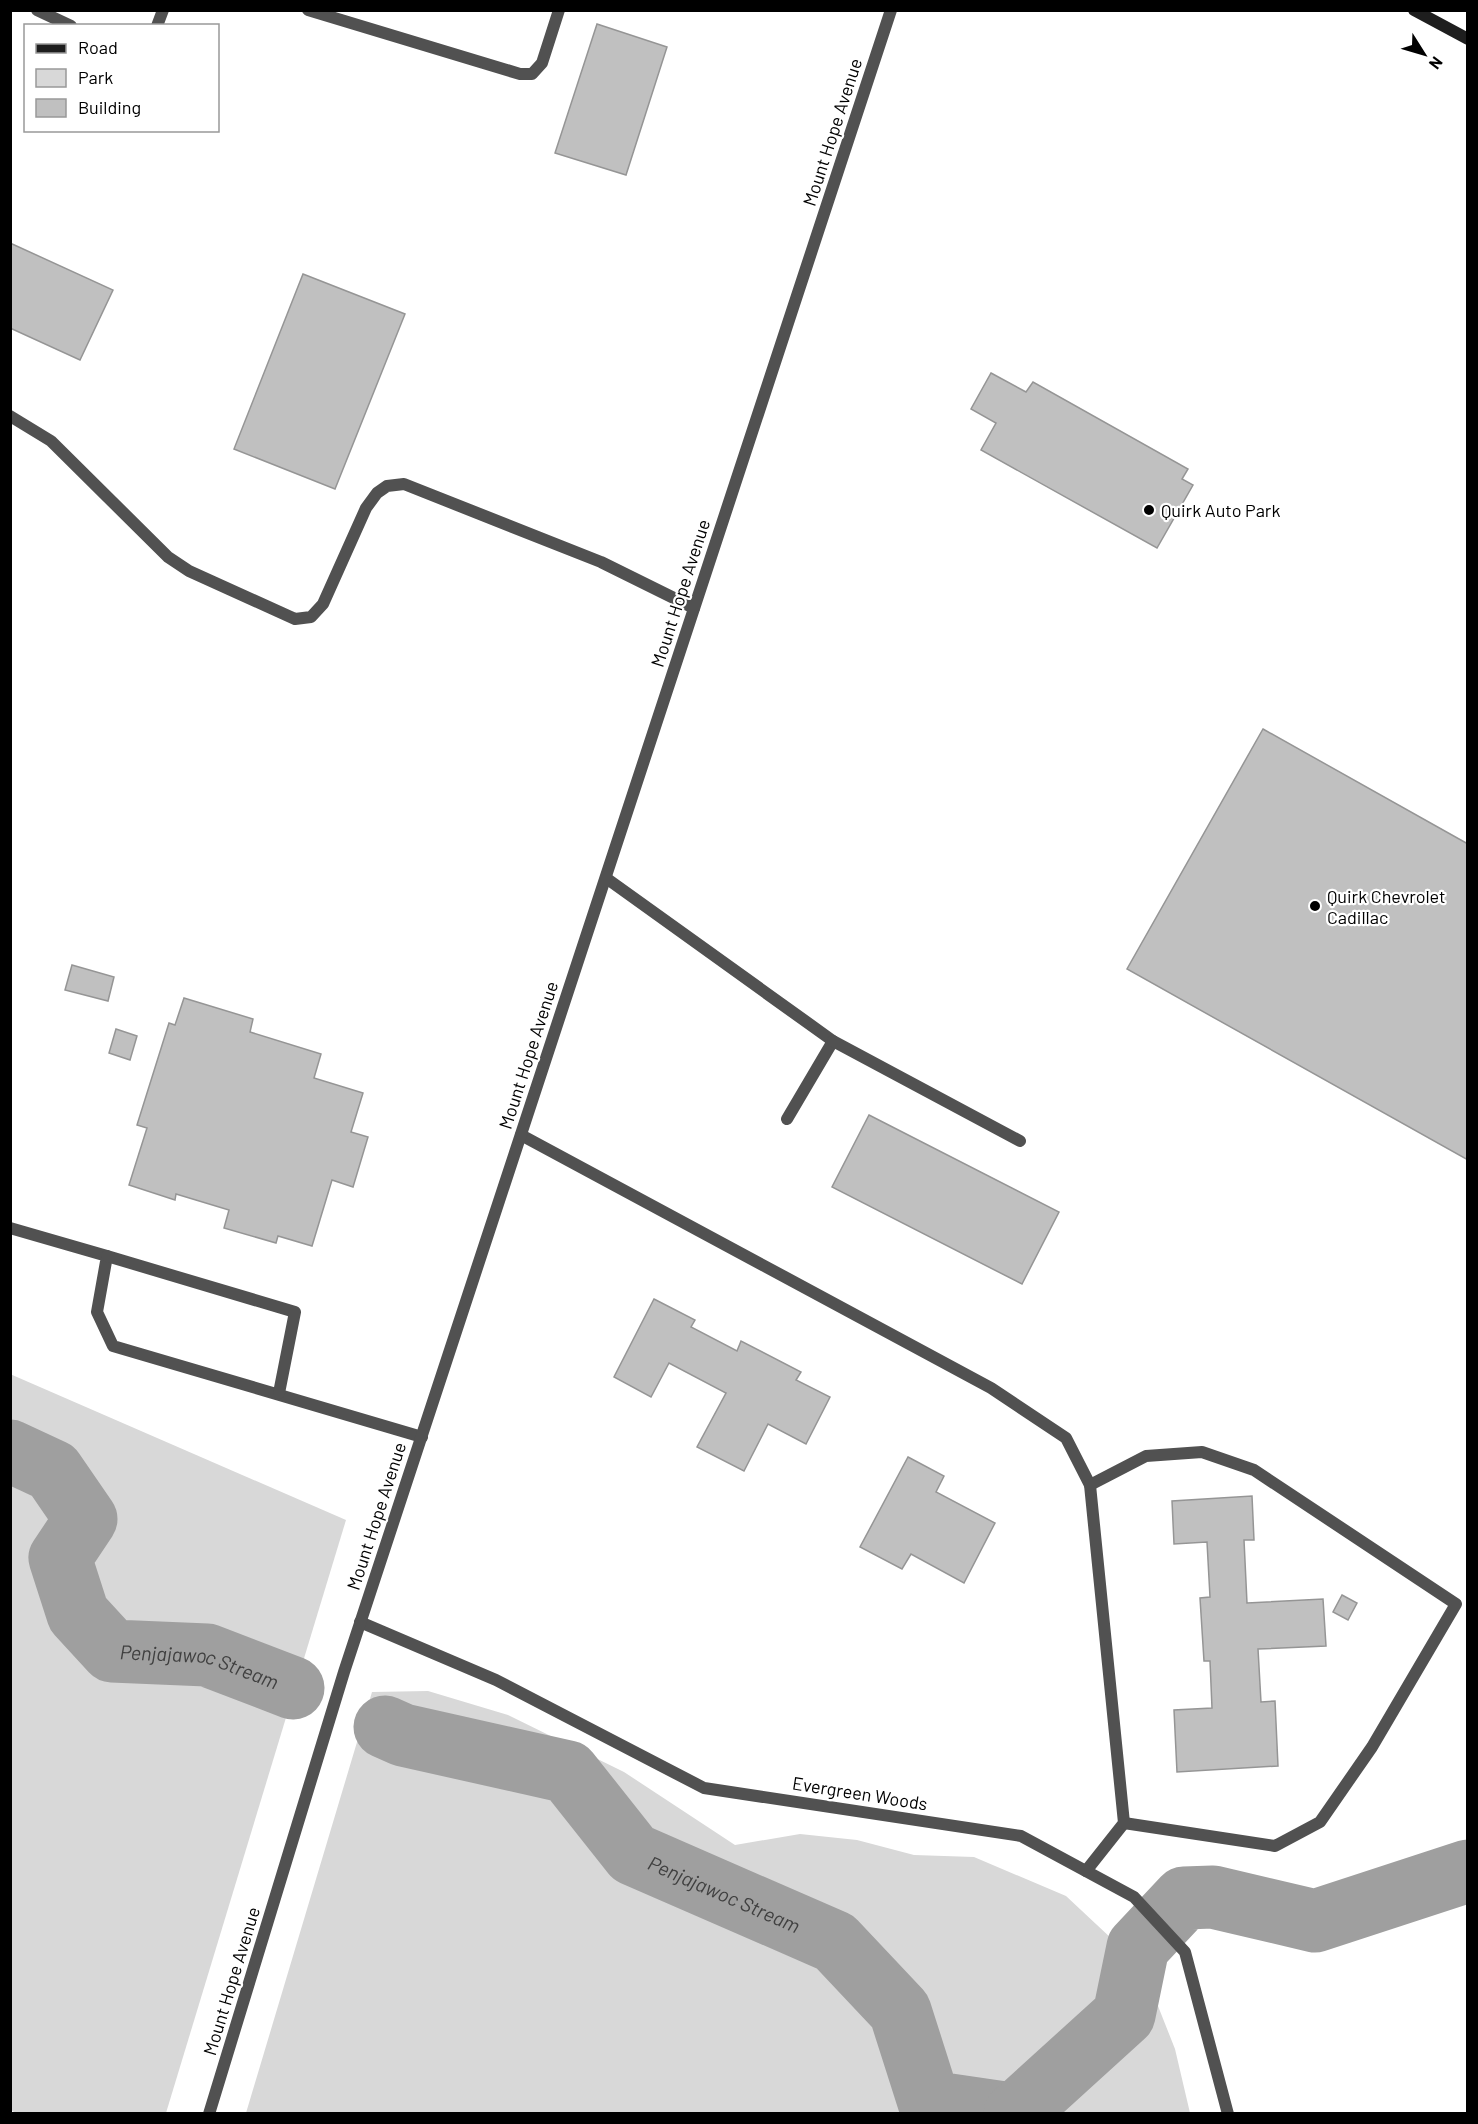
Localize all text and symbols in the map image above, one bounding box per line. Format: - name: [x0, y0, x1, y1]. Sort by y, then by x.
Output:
- legend: [24, 24, 219, 132]
- north arrow: [1394, 24, 1454, 84]
- text: Road: [78, 36, 118, 58]
- text: N: [1426, 53, 1447, 73]
- street label: Mount Hope Avenue: [798, 55, 866, 209]
- text: Park: [78, 66, 113, 88]
- text: Building: [78, 96, 141, 118]
- place label: Quirk Auto Park: [1161, 499, 1280, 521]
- marker: Quirk Auto Park: [1142, 503, 1156, 517]
- street label: Mount Hope Avenue: [646, 516, 714, 670]
- place label: Quirk Chevrolet Cadillac: [1327, 885, 1446, 928]
- marker: Quirk Chevrolet Cadillac: [1308, 899, 1322, 913]
- street label: Mount Hope Avenue: [494, 978, 562, 1132]
- street label: Mount Hope Avenue: [342, 1439, 410, 1593]
- water label: Penjajawoc Stream: [119, 1639, 282, 1693]
- street label: Evergreen Woods: [791, 1771, 929, 1815]
- water label: Penjajawoc Stream: [645, 1850, 804, 1937]
- street label: Mount Hope Avenue: [198, 1904, 264, 2058]

